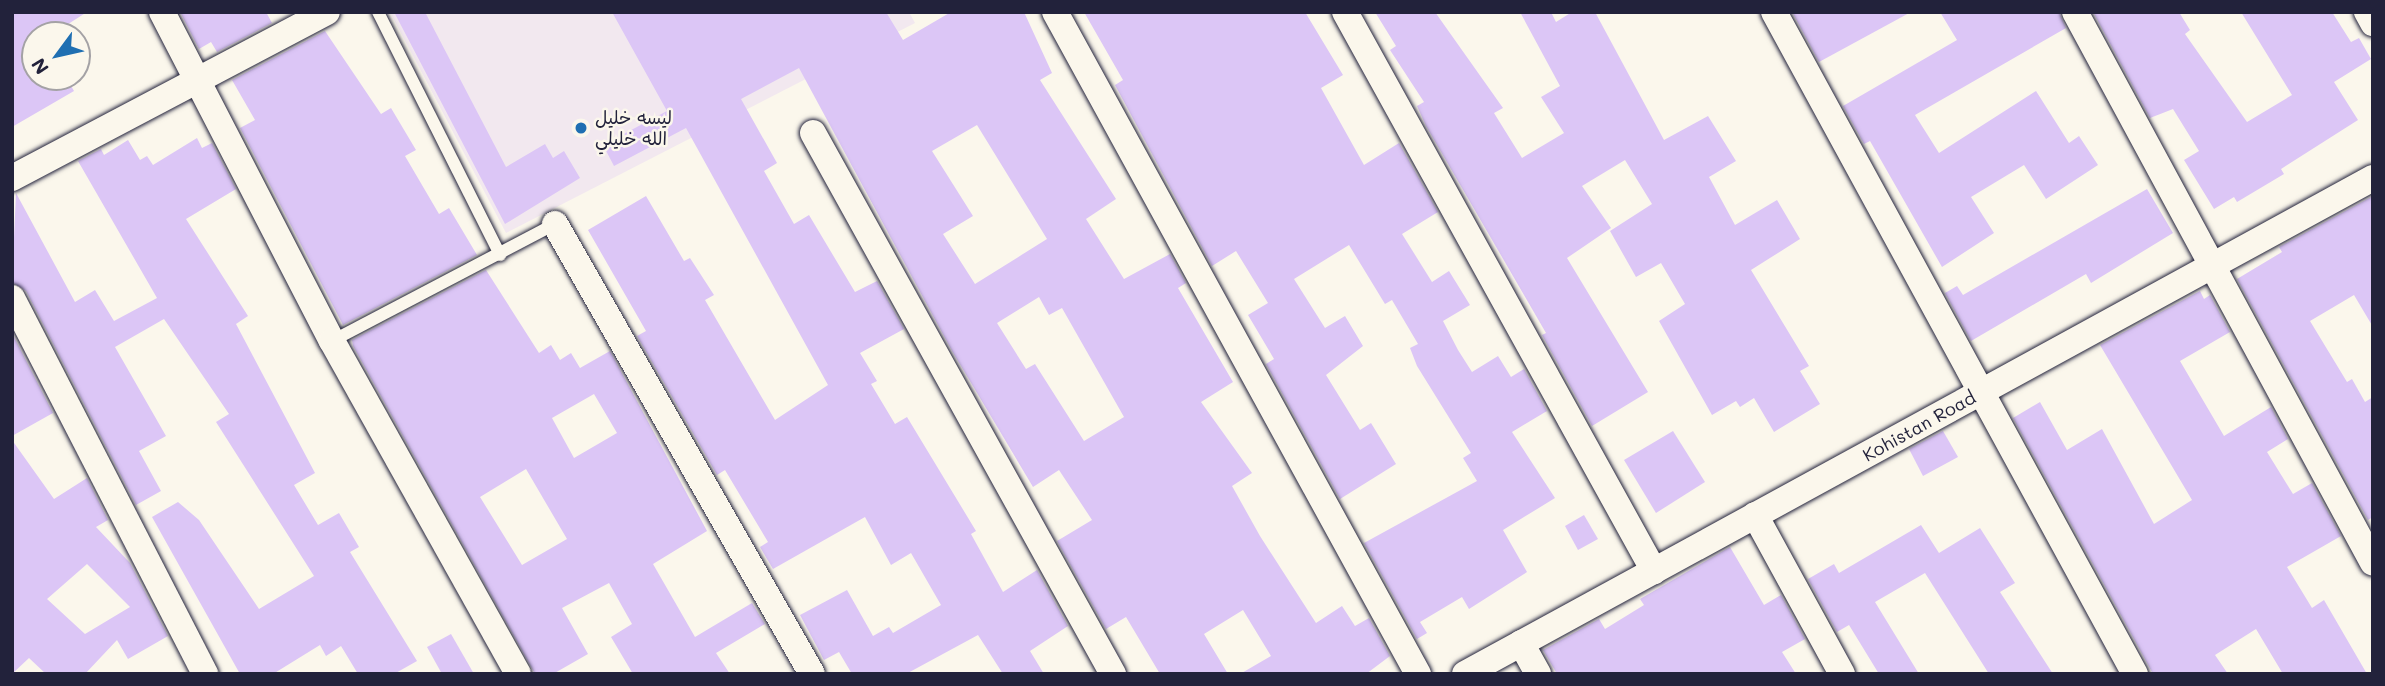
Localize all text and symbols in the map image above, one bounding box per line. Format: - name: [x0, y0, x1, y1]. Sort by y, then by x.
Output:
- north arrow: [21, 21, 91, 91]
- text: N: [25, 54, 54, 79]
- place label: ليسه خليل الله خليلي: [595, 107, 672, 150]
- marker: ليسه خليل الله خليلي: [573, 120, 589, 136]
- street label: Kohistan Road: [1859, 386, 1979, 466]

